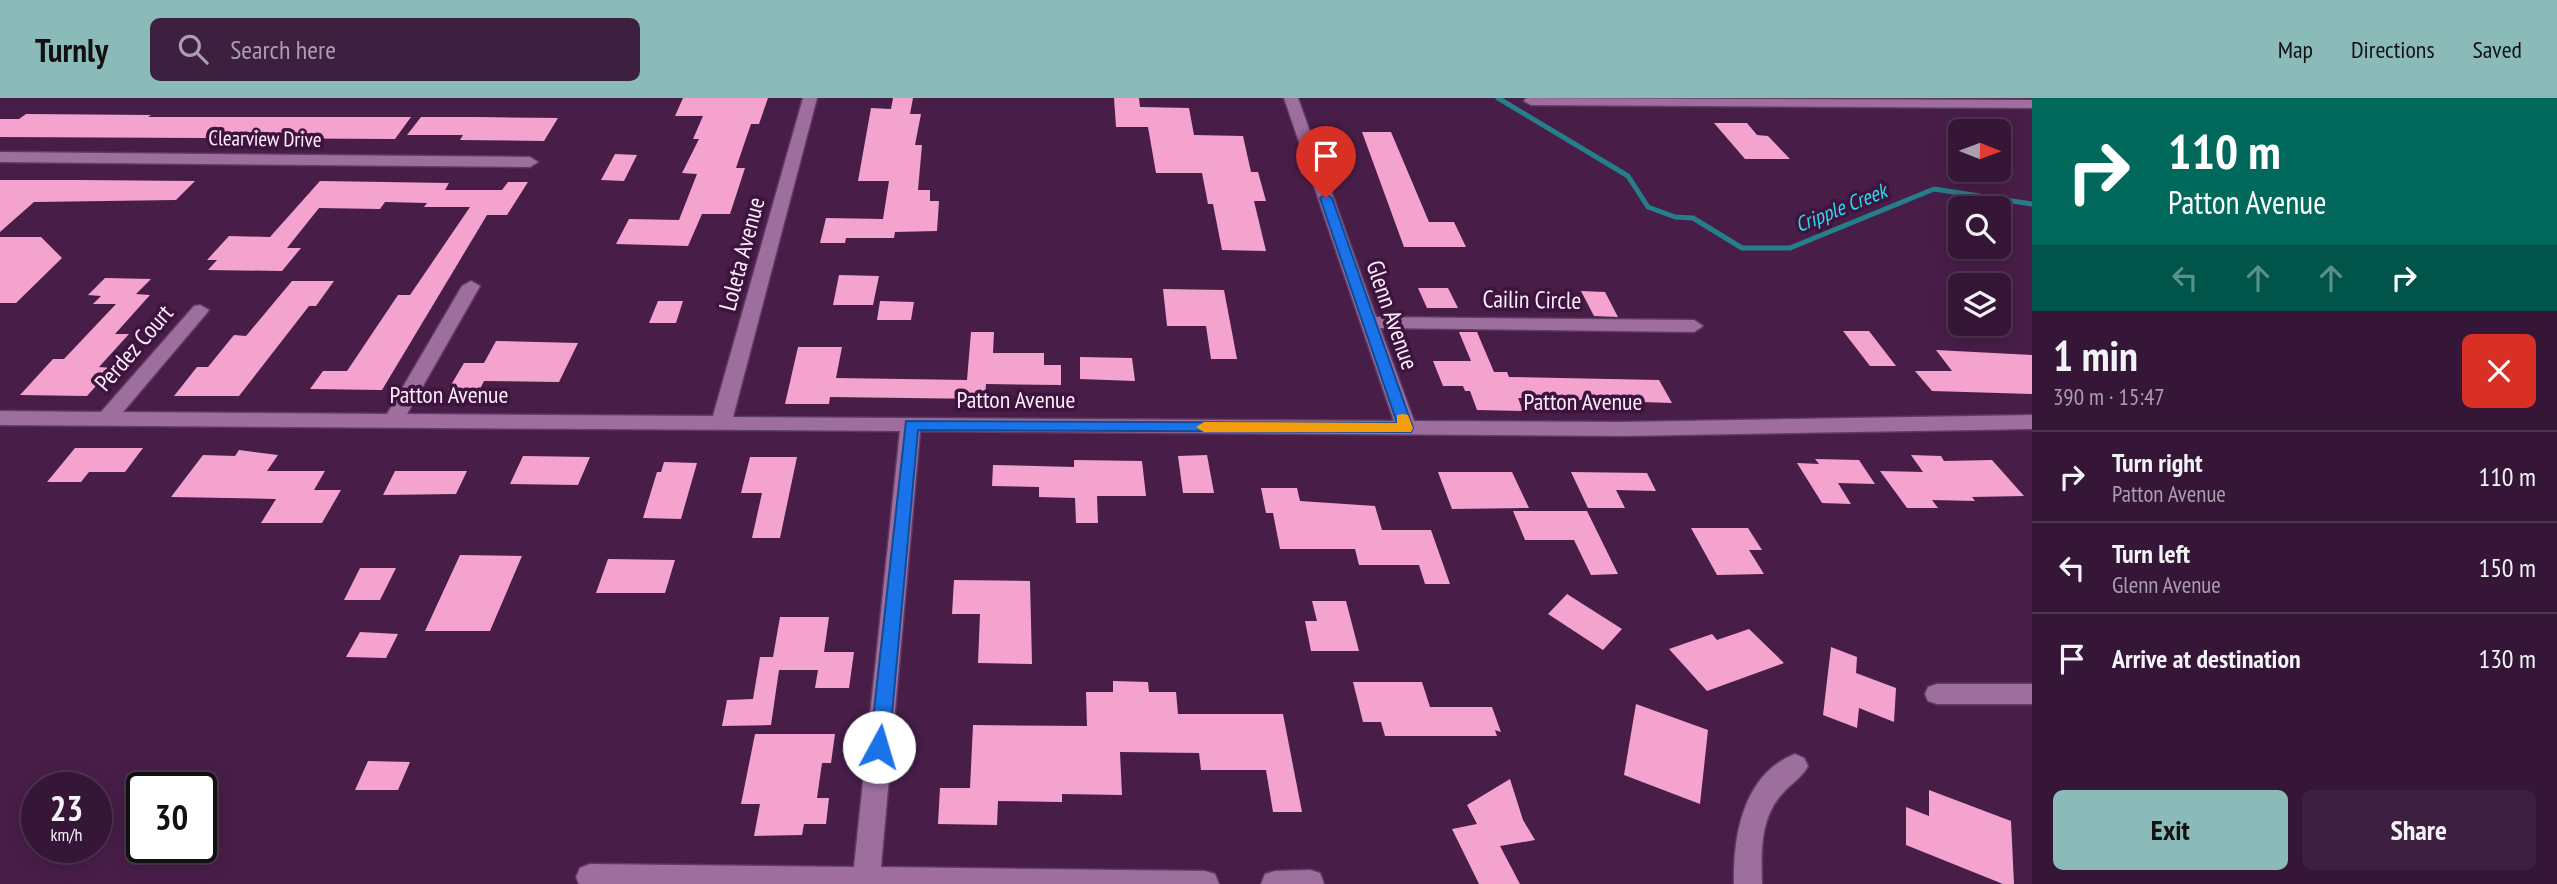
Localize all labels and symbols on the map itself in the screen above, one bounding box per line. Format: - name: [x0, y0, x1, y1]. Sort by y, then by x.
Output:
- north arrow: [1948, 119, 2011, 182]
- street label: Clearview Drive: [208, 124, 322, 153]
- pin: [1296, 126, 1356, 198]
- water label: Cripple Creek: [1791, 176, 1893, 238]
- street label: Loleta Avenue: [712, 194, 772, 314]
- street label: Glenn Avenue: [1359, 256, 1426, 374]
- street label: Cailin Circle: [1482, 283, 1582, 316]
- street label: Perdez Court: [88, 298, 180, 397]
- street label: Patton Avenue: [390, 379, 508, 410]
- street label: Patton Avenue: [957, 384, 1075, 415]
- street label: Patton Avenue: [1524, 386, 1642, 417]
- position arrow: [842, 710, 916, 784]
- speed limit sign: 30: [126, 772, 217, 863]

